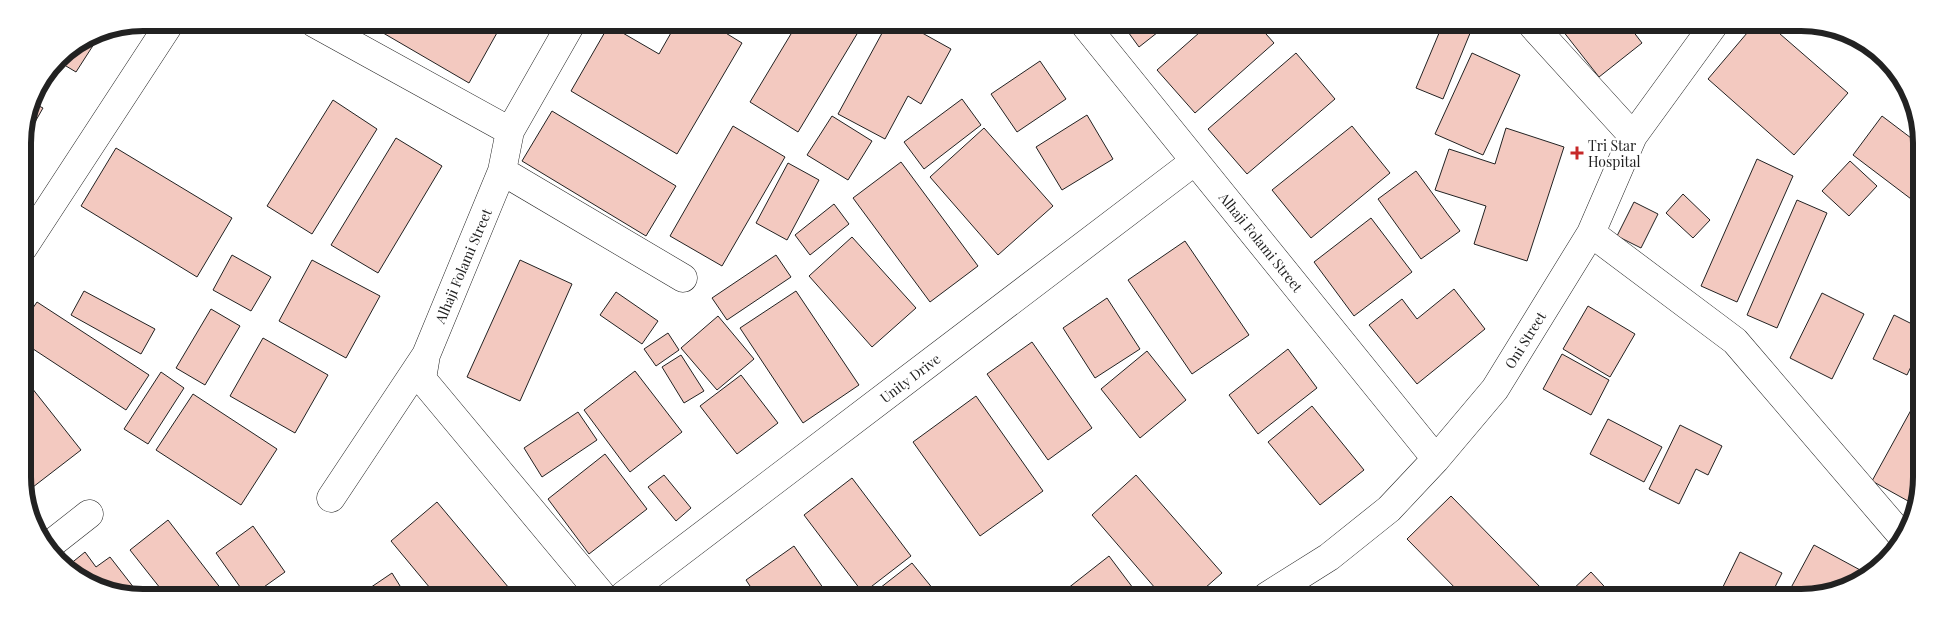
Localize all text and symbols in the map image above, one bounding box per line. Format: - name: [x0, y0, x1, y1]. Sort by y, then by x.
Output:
- place label: Tri Star Hospital: [1588, 136, 1640, 171]
- marker: Tri Star Hospital: [1570, 146, 1584, 160]
- street label: Alhaji Folami Street: [1214, 187, 1308, 297]
- street label: Alhaji Folami Street: [430, 205, 496, 327]
- street label: Oni Street: [1500, 307, 1551, 372]
- street label: Unity Drive: [876, 349, 944, 407]

